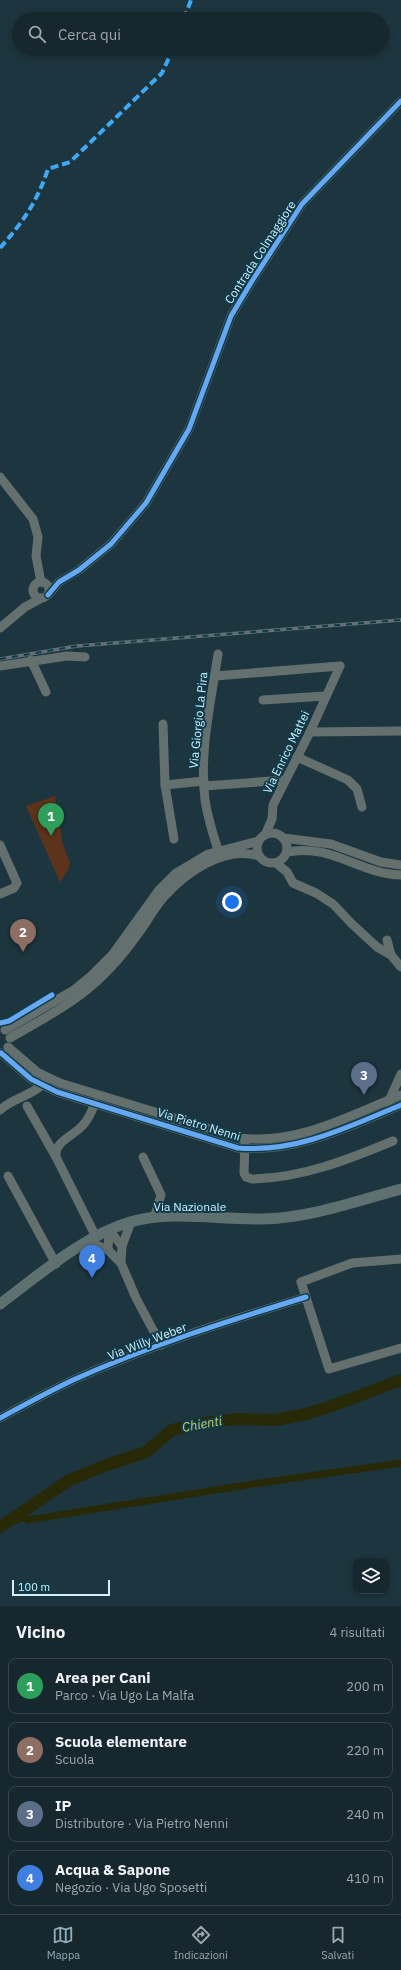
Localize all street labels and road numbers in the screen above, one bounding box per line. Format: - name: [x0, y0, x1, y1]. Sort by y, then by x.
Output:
- street label: Contrada Colmaggiore: [221, 197, 299, 306]
- street label: Via Giorgio La Pira: [185, 670, 211, 769]
- street label: Via Enrico Mattei: [259, 708, 313, 796]
- street label: Via Pietro Nenni: [156, 1104, 242, 1144]
- street label: Via Nazionale: [154, 1199, 227, 1214]
- street label: Via Willy Weber: [105, 1319, 189, 1363]

